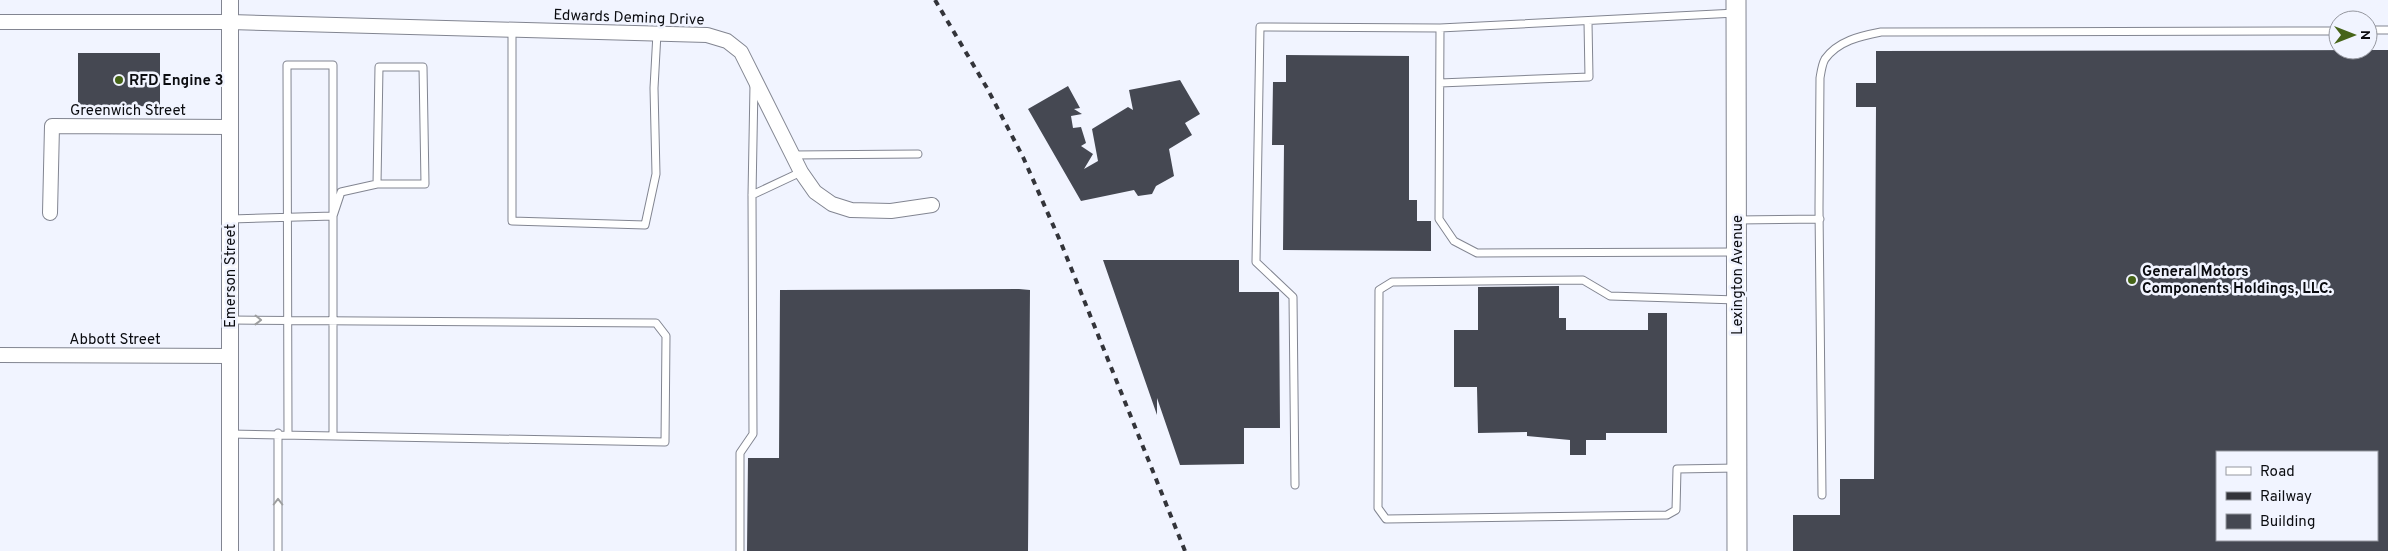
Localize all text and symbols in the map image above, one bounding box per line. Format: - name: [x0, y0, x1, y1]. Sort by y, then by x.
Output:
- street label: Edwards Deming Drive: [553, 6, 705, 31]
- north arrow: [2328, 10, 2378, 60]
- text: N: [2356, 30, 2373, 40]
- place label: RFD Engine 3: [129, 72, 224, 91]
- marker: RFD Engine 3: [113, 74, 125, 86]
- street label: Greenwich Street: [70, 102, 186, 121]
- street label: Lexington Avenue: [1729, 215, 1748, 335]
- street label: Emerson Street: [222, 224, 241, 328]
- place label: General Motors Components Holdings, LLC.: [2142, 263, 2333, 299]
- marker: General Motors Components Holdings, LLC.: [2126, 274, 2138, 286]
- one-way arrow: [255, 315, 263, 325]
- street label: Abbott Street: [69, 331, 161, 350]
- legend: [2216, 451, 2378, 541]
- text: Road: [2260, 463, 2295, 482]
- text: Railway: [2260, 488, 2312, 507]
- one-way arrow: [273, 498, 283, 506]
- text: Building: [2260, 513, 2315, 532]

